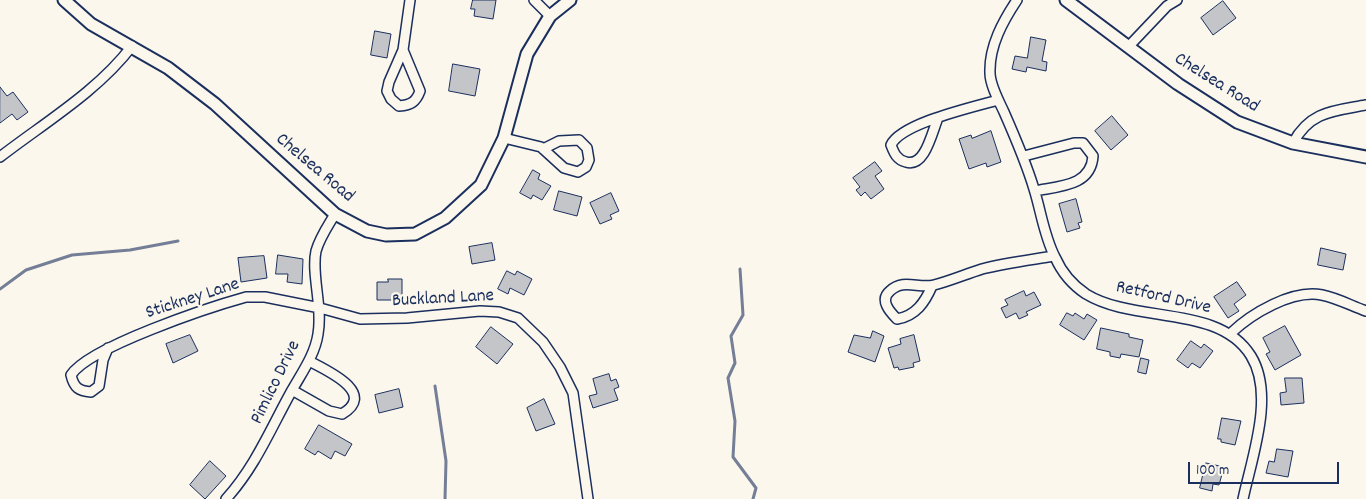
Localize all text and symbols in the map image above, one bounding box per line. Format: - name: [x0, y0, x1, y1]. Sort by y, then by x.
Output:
- street label: Chelsea Road: [1169, 49, 1263, 119]
- street label: Chelsea Road: [270, 129, 358, 209]
- street label: Stickney Lane: [143, 274, 243, 326]
- street label: Retford Drive: [1113, 277, 1213, 321]
- street label: Buckland Lane: [392, 286, 494, 314]
- street label: Pimlico Drive: [247, 337, 307, 429]
- scale bar: [1191, 452, 1342, 484]
- text: 100 m: [1196, 460, 1229, 482]

